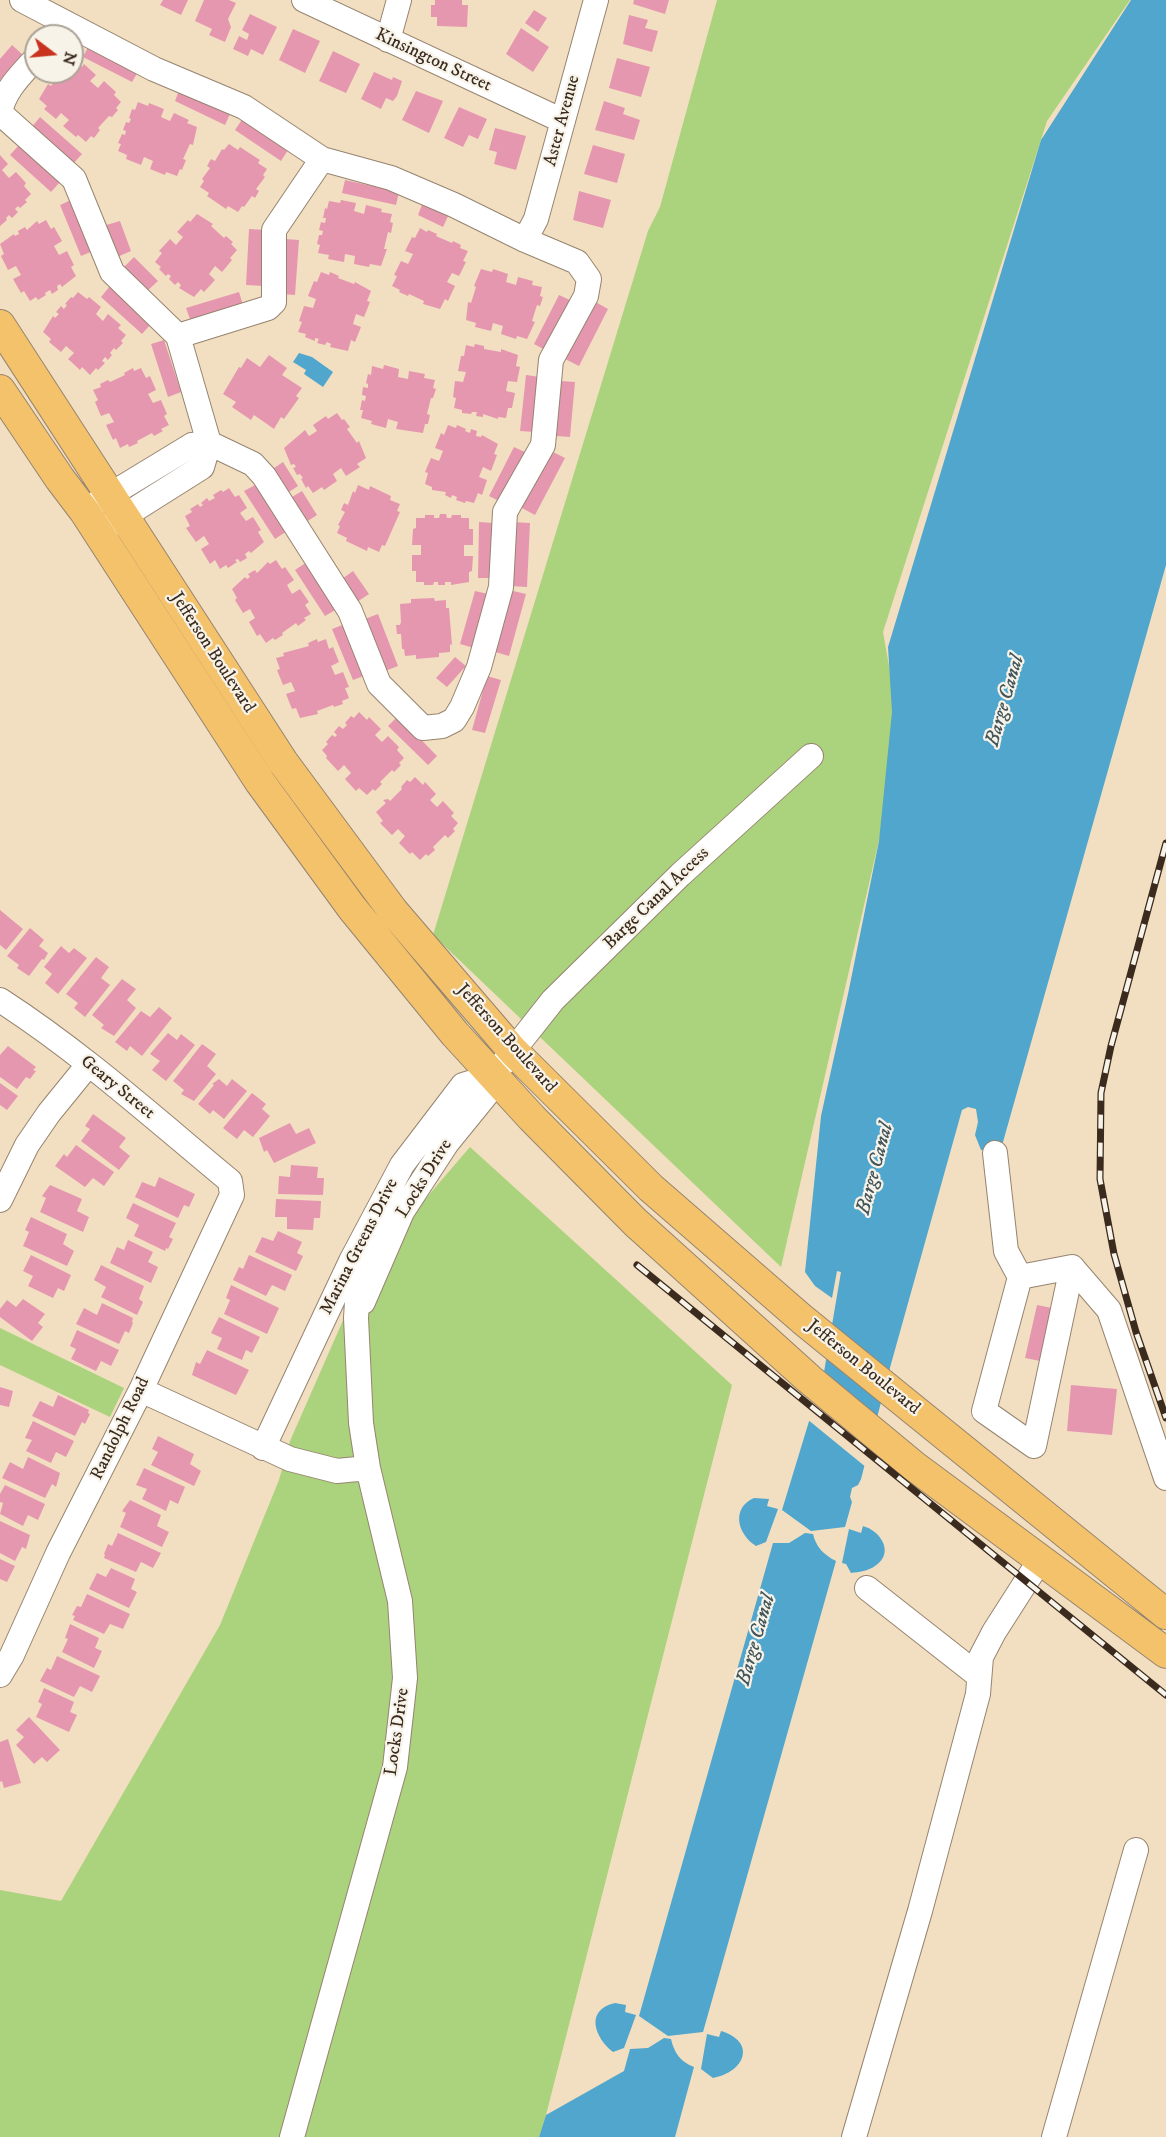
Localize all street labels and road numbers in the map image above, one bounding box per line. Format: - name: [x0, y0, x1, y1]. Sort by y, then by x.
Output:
- street label: Kinsington Street: [371, 25, 495, 97]
- street label: Aster Avenue: [541, 73, 585, 169]
- street label: Jefferson Boulevard: [165, 589, 259, 717]
- street label: Barge Canal Access: [600, 843, 714, 955]
- street label: Jefferson Boulevard: [451, 980, 561, 1098]
- street label: Geary Street: [75, 1051, 159, 1125]
- street label: Locks Drive: [392, 1136, 458, 1222]
- street label: Marina Greens Drive: [316, 1175, 404, 1319]
- street label: Jefferson Boulevard: [802, 1316, 924, 1420]
- street label: Randolph Road: [87, 1374, 155, 1484]
- street label: Locks Drive: [381, 1687, 415, 1777]

